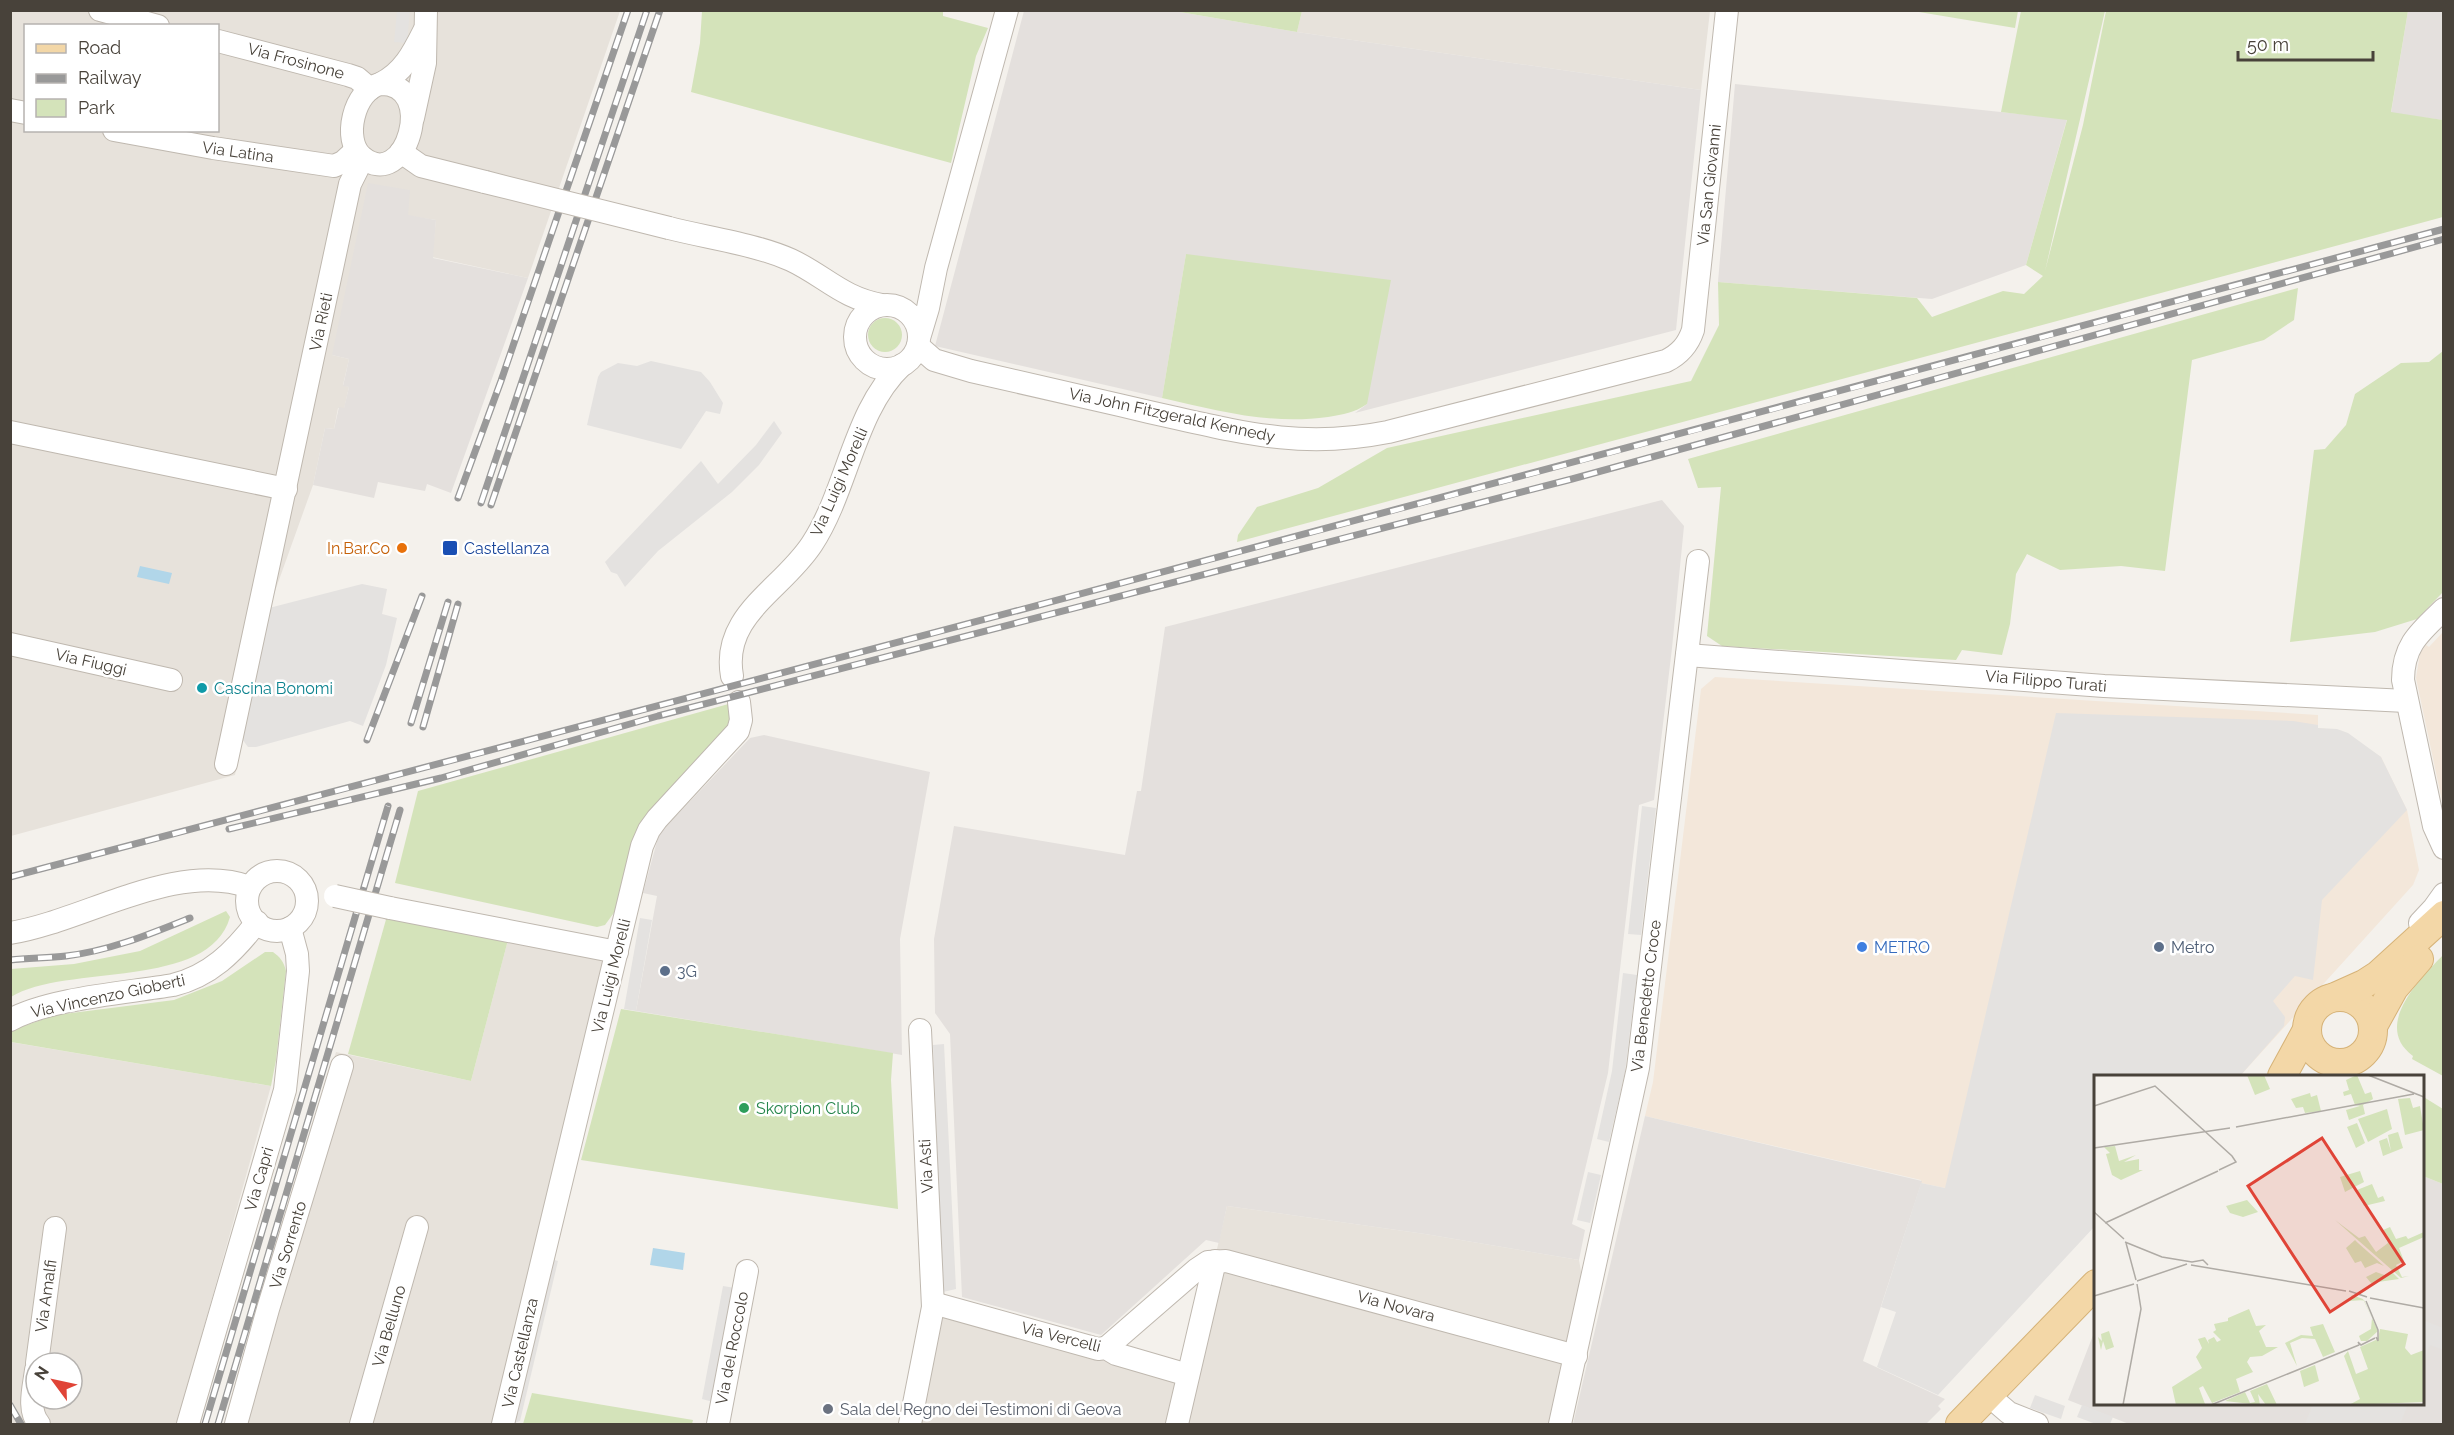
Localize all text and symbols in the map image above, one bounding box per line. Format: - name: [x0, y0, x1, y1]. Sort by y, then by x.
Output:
- legend: [24, 24, 219, 132]
- scale bar: [2238, 24, 2373, 62]
- text: 50 m: [2247, 34, 2289, 55]
- text: Road: [78, 37, 121, 58]
- street label: Via Frosinone: [245, 39, 347, 83]
- text: Railway: [78, 67, 142, 88]
- text: Park: [78, 97, 115, 118]
- street label: Via San Giovanni: [1693, 123, 1725, 247]
- street label: Via Latina: [201, 138, 275, 166]
- street label: Via Rieti: [306, 291, 336, 353]
- street label: Via John Fitzgerald Kennedy: [1067, 384, 1277, 446]
- street label: Via Luigi Morelli: [806, 425, 872, 539]
- place label: In.Bar.Co: [327, 539, 390, 558]
- marker: Castellanza: [441, 539, 459, 557]
- place label: Castellanza: [464, 539, 549, 558]
- marker: In.Bar.Co: [395, 541, 409, 555]
- street label: Via Fiuggi: [53, 645, 129, 679]
- street label: Via Filippo Turati: [1985, 666, 2107, 696]
- place label: Cascina Bonomi: [214, 679, 333, 698]
- marker: Cascina Bonomi: [195, 681, 209, 695]
- street label: Via Luigi Morelli: [588, 917, 634, 1035]
- street label: Via Benedetto Croce: [1627, 919, 1665, 1073]
- place label: METRO: [1874, 938, 1930, 957]
- place label: Metro: [2171, 938, 2214, 957]
- marker: METRO: [1855, 940, 1869, 954]
- marker: Metro: [2152, 940, 2166, 954]
- place label: 3G: [677, 962, 697, 981]
- marker: 3G: [658, 964, 672, 978]
- street label: Via Vincenzo Gioberti: [29, 970, 187, 1022]
- inset map: [2094, 1075, 2424, 1405]
- place label: Skorpion Club: [756, 1099, 860, 1118]
- marker: Skorpion Club: [737, 1101, 751, 1115]
- street label: Via Asti: [915, 1139, 937, 1193]
- street label: Via Capri: [241, 1145, 277, 1213]
- street label: Via Sorrento: [266, 1199, 310, 1291]
- street label: Via Amalfi: [31, 1258, 61, 1334]
- street label: Via Belluno: [368, 1283, 410, 1369]
- street label: Via Novara: [1355, 1286, 1437, 1326]
- street label: Via del Roccolo: [712, 1290, 752, 1406]
- street label: Via Castellanza: [498, 1296, 542, 1410]
- street label: Via Vercelli: [1019, 1318, 1103, 1356]
- north arrow: [24, 1351, 84, 1411]
- text: N: [31, 1363, 53, 1383]
- place label: Sala del Regno dei Testimoni di Geova: [840, 1400, 1121, 1419]
- marker: Sala del Regno dei Testimoni di Geova: [821, 1402, 835, 1416]

